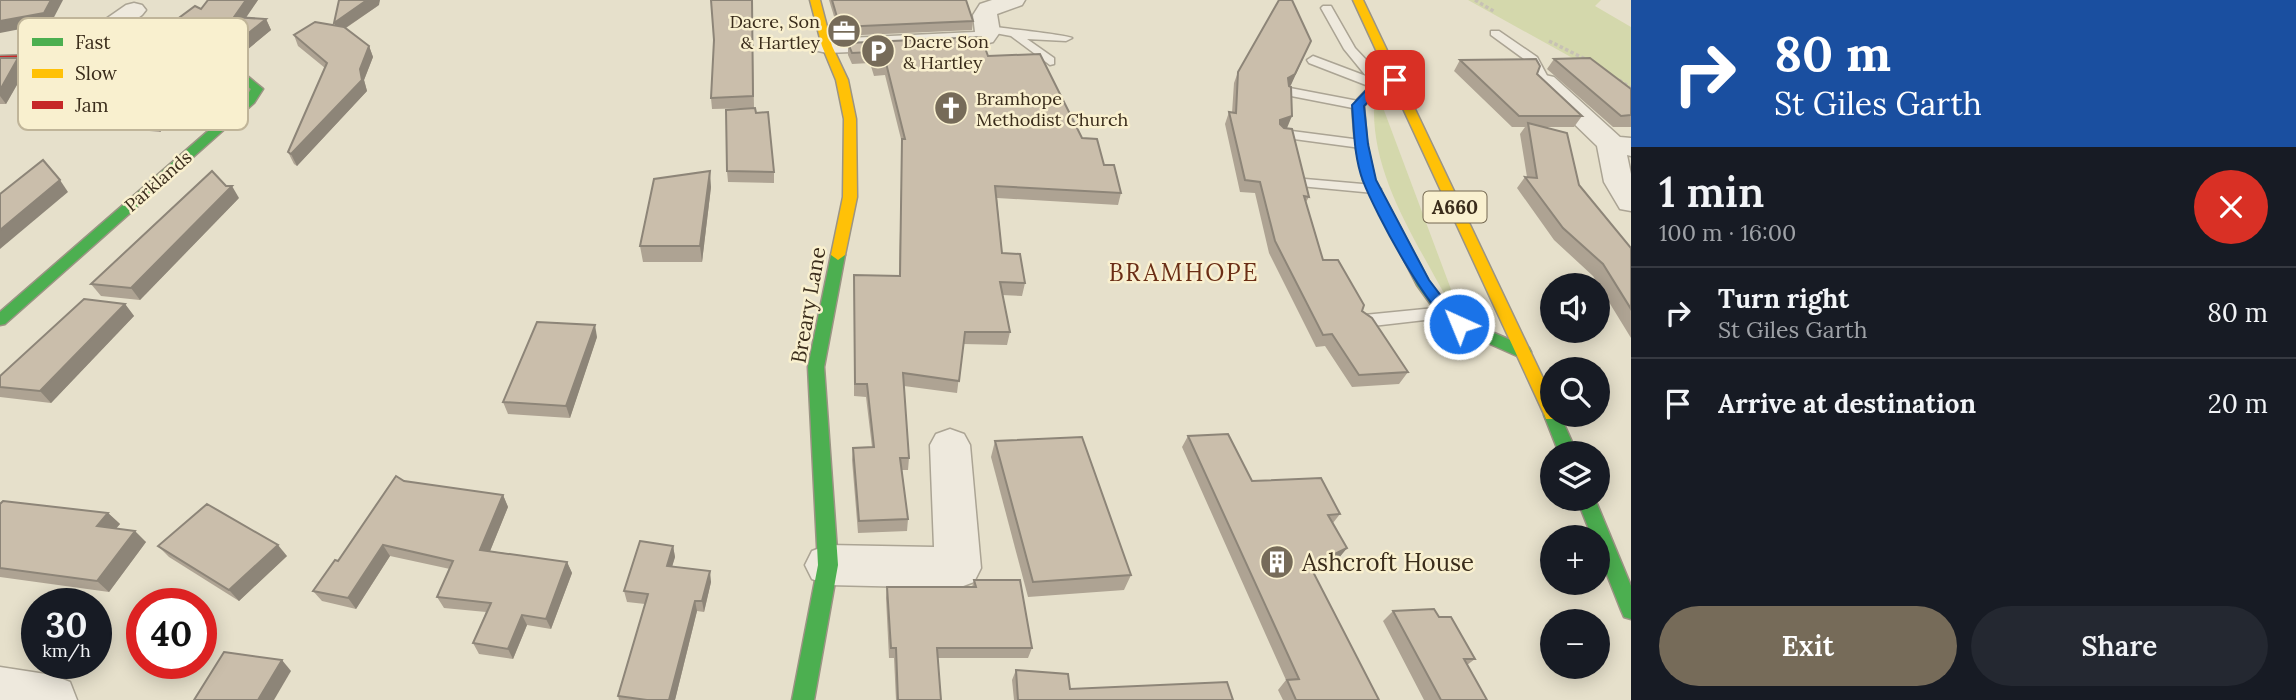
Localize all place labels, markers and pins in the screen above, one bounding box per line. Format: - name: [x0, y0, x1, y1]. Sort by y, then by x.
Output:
- place label: Dacre, Son & Hartley: [729, 10, 820, 54]
- office icon: Dacre, Son & Hartley: [825, 12, 863, 50]
- place label: Dacre Son & Hartley: [903, 30, 989, 74]
- parking icon: Dacre Son & Hartley: [859, 32, 897, 70]
- pin: [1365, 50, 1425, 110]
- place label: Bramhope Methodist Church: [976, 87, 1129, 131]
- church icon: Bramhope Methodist Church: [932, 89, 970, 127]
- building icon: Ashcroft House: [1258, 543, 1296, 581]
- place label: Ashcroft House: [1301, 547, 1474, 578]

